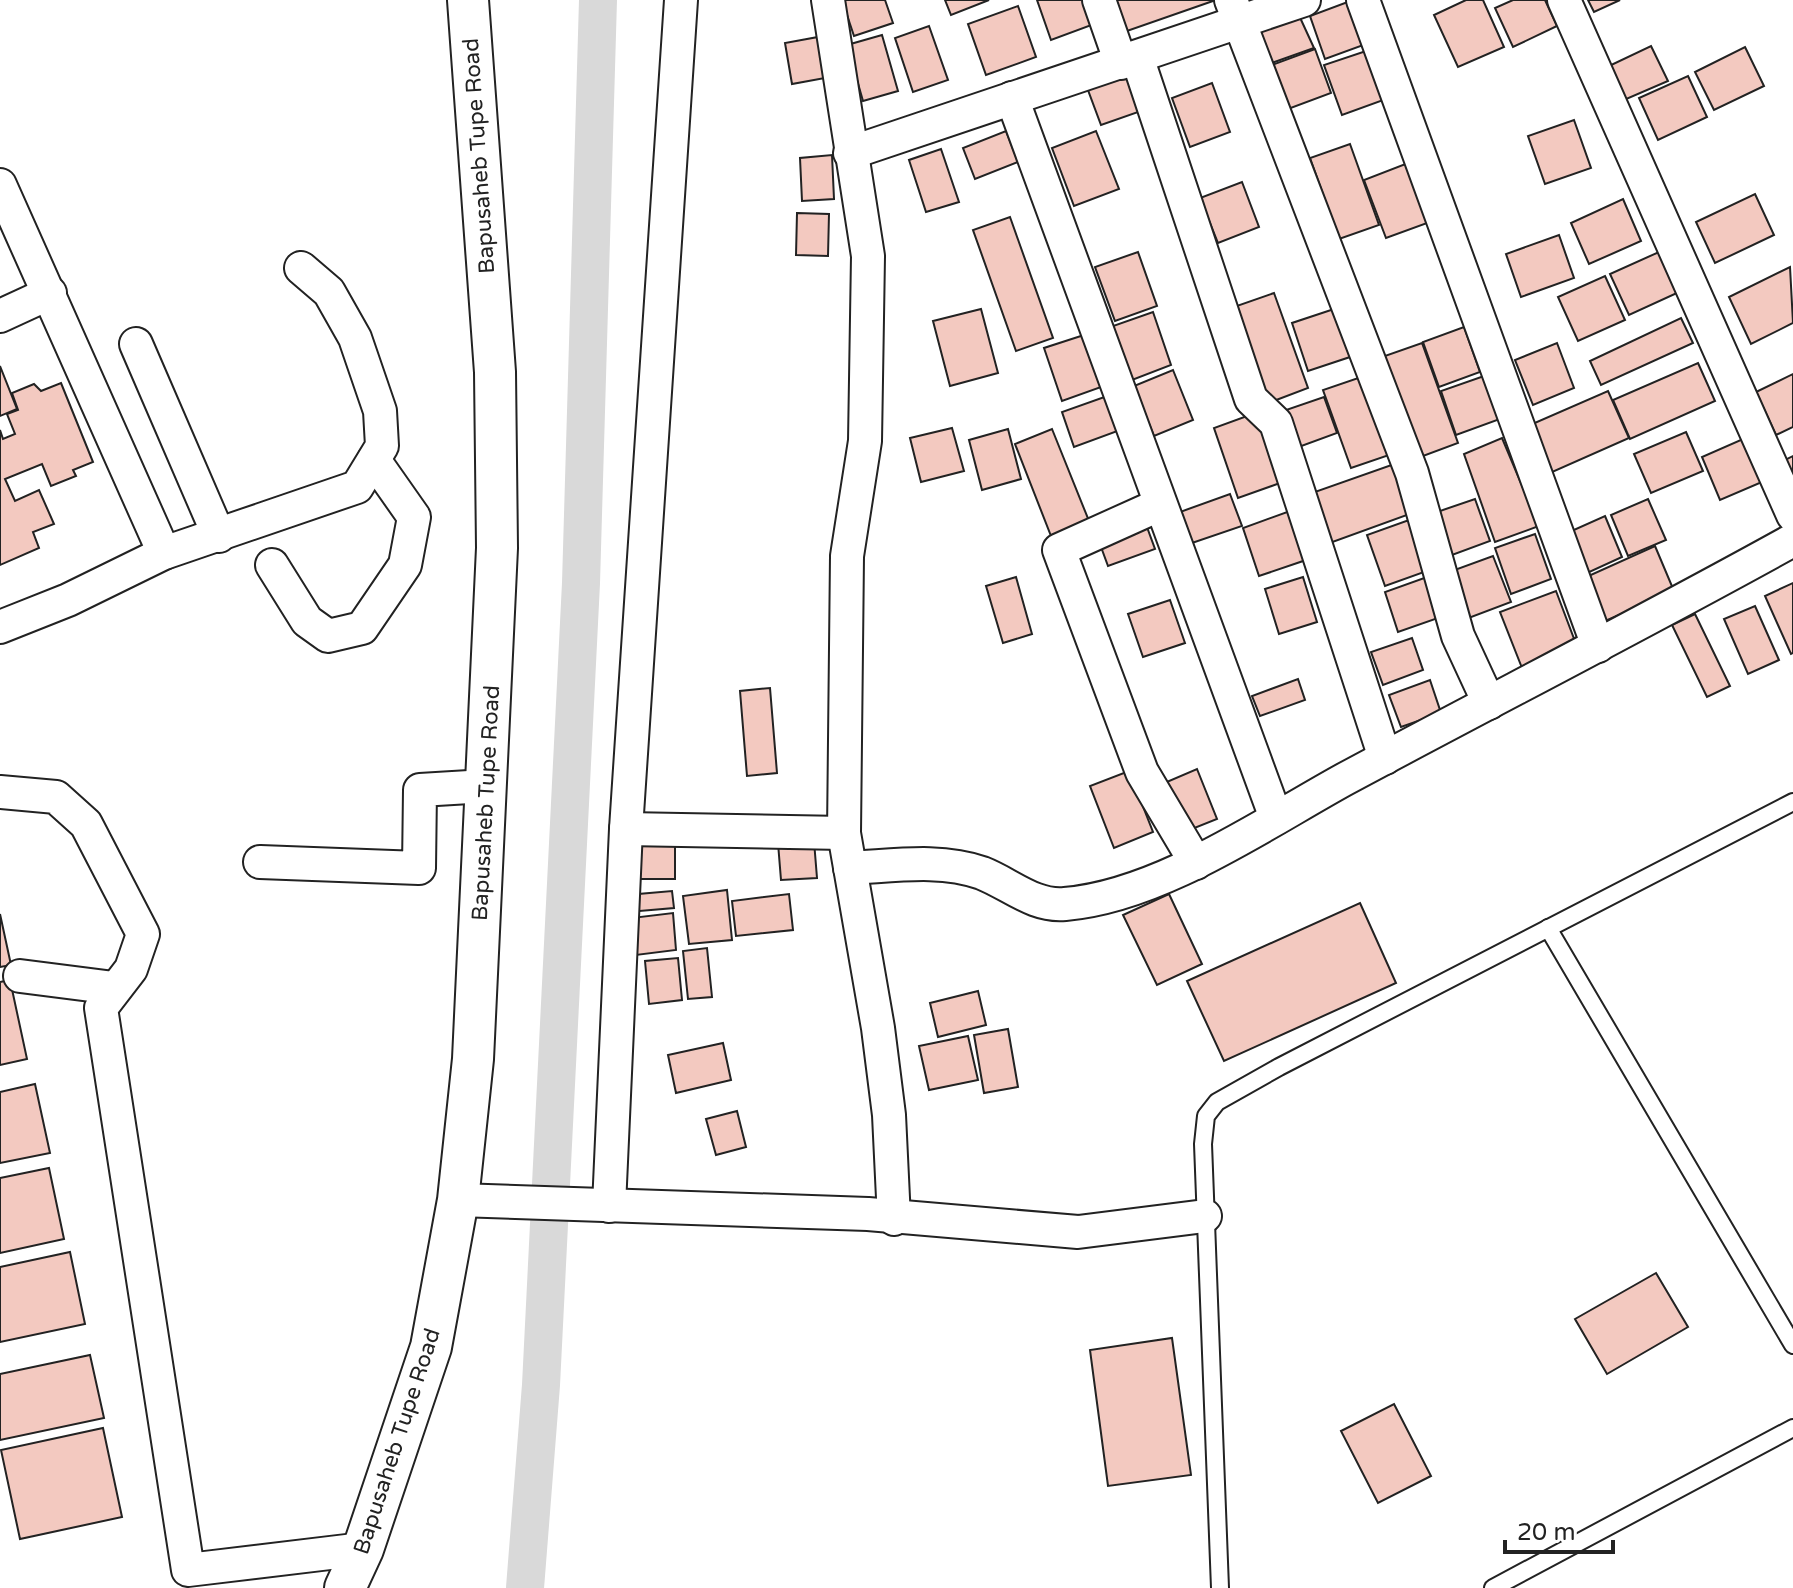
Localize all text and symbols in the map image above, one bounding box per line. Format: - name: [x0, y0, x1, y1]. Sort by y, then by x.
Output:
- street label: Bapusaheb Tupe Road: [458, 37, 500, 275]
- street label: Bapusaheb Tupe Road: [467, 684, 505, 922]
- street label: Bapusaheb Tupe Road: [348, 1325, 446, 1558]
- scale bar: [1505, 1504, 1613, 1554]
- text: 20 m: [1517, 1518, 1575, 1547]

